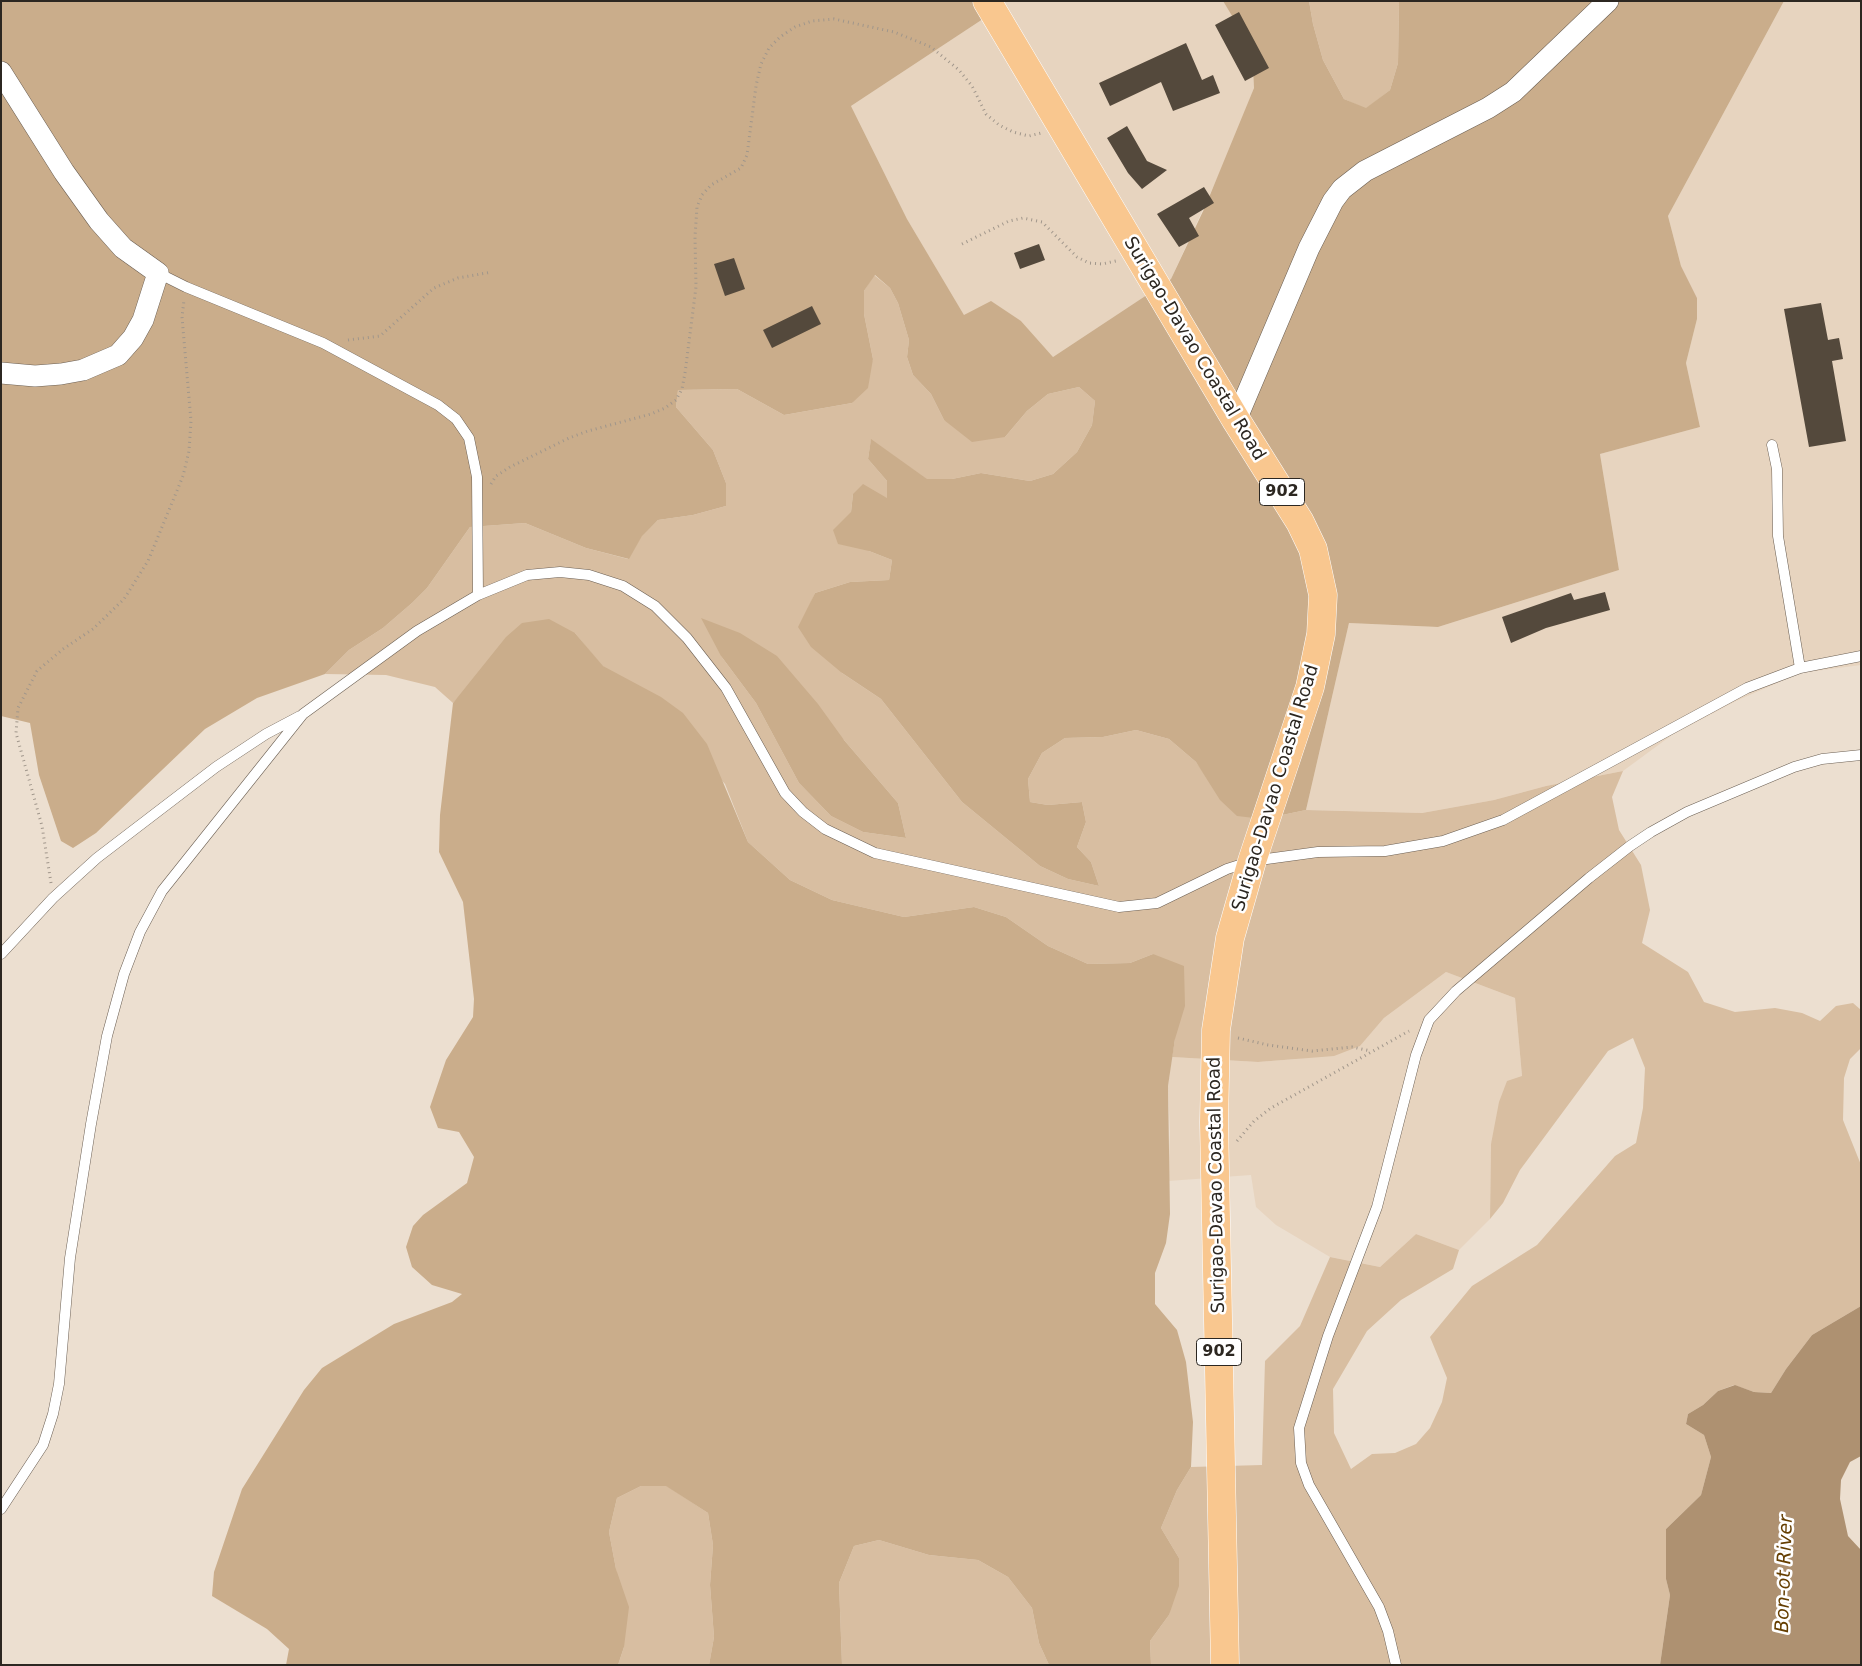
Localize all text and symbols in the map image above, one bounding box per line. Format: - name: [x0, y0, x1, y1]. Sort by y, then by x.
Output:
- street label: Surigao-Davao Coastal Road: [1119, 233, 1269, 465]
- road number: 902: [1260, 478, 1304, 506]
- street label: Surigao-Davao Coastal Road: [1228, 662, 1324, 914]
- street label: Surigao-Davao Coastal Road: [1204, 1056, 1230, 1314]
- road number: 902: [1196, 1338, 1242, 1365]
- water label: Bon-ot River: [1772, 1515, 1798, 1633]

